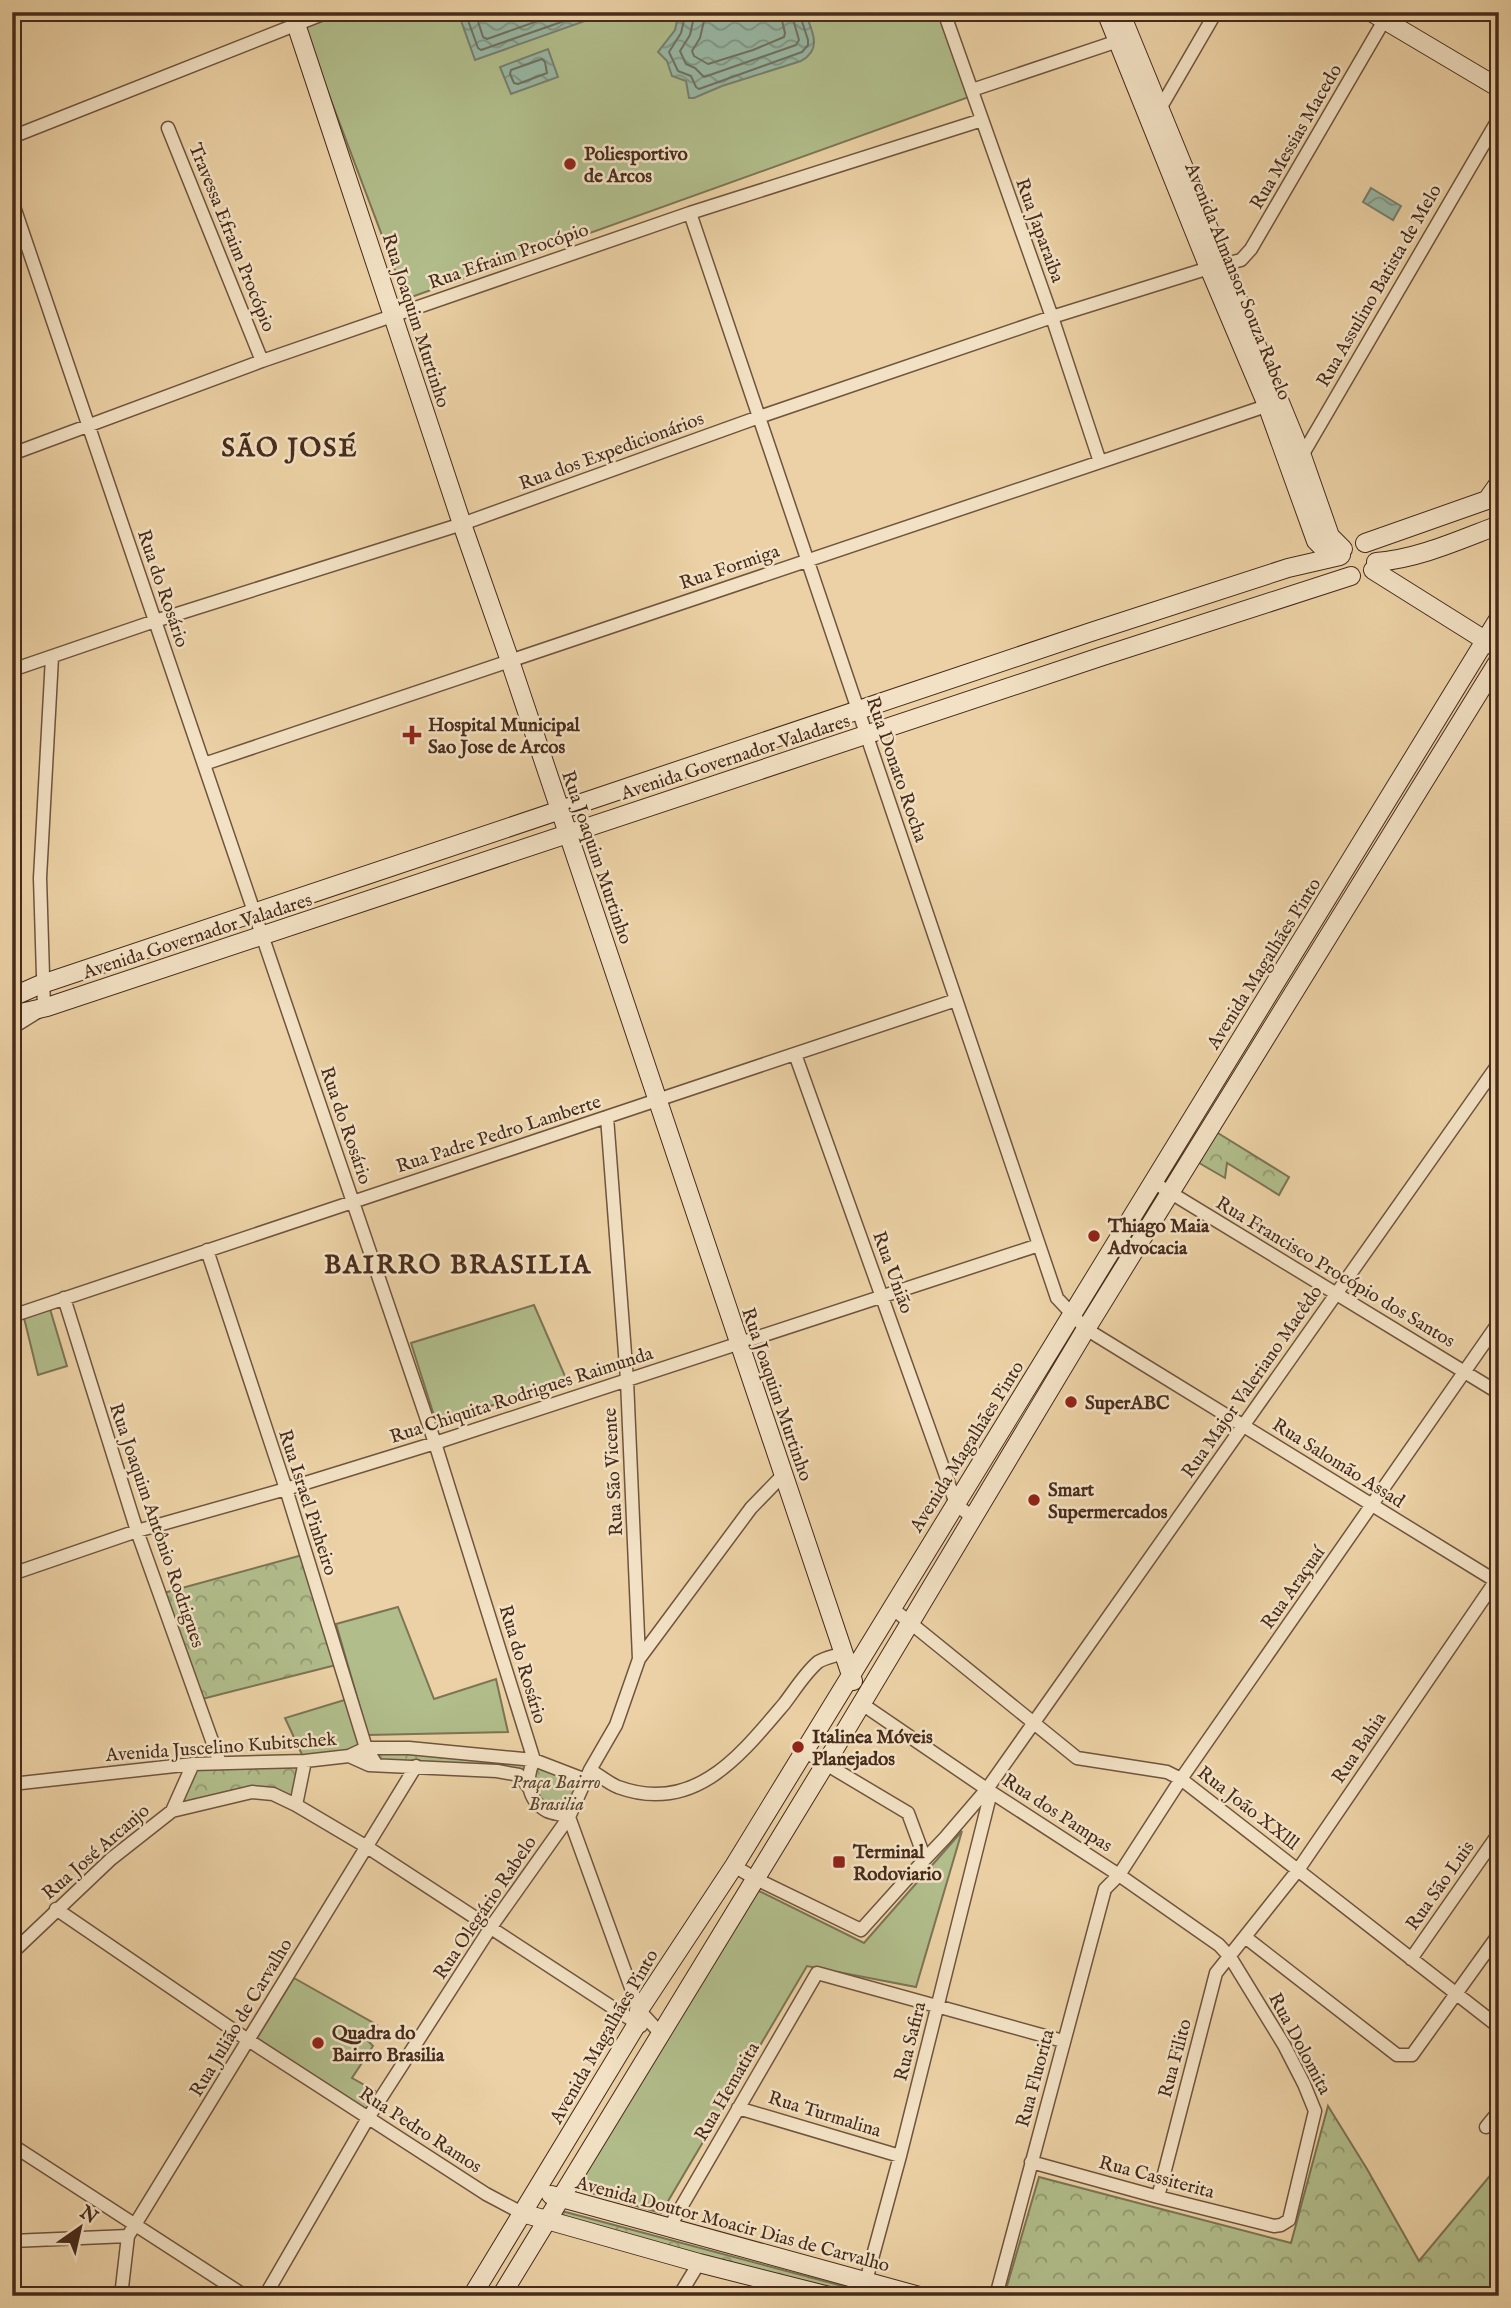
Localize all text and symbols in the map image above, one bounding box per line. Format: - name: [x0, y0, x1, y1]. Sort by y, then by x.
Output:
- street label: Rua Messias Macedo: [1245, 60, 1348, 214]
- street label: Travessa Efraim Procópio: [182, 140, 280, 336]
- place label: Poliesportivo de Arcos: [584, 143, 688, 189]
- marker: Poliesportivo de Arcos: [562, 156, 578, 172]
- street label: Avenida Almansor Souza Rabelo: [1178, 159, 1296, 404]
- street label: Rua Japaraiba: [1009, 175, 1069, 287]
- street label: Rua Assulino Batista de Melo: [1312, 180, 1448, 392]
- street label: Rua Efraim Procópio: [425, 218, 592, 296]
- street label: Rua Joaquim Murtinho: [376, 230, 455, 411]
- street label: Rua dos Expedicionários: [516, 407, 707, 496]
- district label: SÃO JOSÉ: [222, 432, 358, 465]
- street label: Rua do Rosário: [131, 527, 193, 651]
- street label: Rua Formiga: [677, 539, 783, 596]
- street label: Rua Donato Rocha: [860, 694, 932, 846]
- street label: Avenida Governador Valadares: [617, 709, 853, 807]
- place label: Hospital Municipal Sao Jose de Arcos: [428, 714, 581, 760]
- marker: Hospital Municipal Sao Jose de Arcos: [402, 725, 422, 745]
- street label: Rua Joaquim Murtinho: [555, 768, 637, 948]
- street label: Avenida Magalhães Pinto: [1202, 874, 1327, 1055]
- street label: Avenida Governador Valadares: [79, 888, 315, 986]
- street label: Rua do Rosário: [314, 1064, 376, 1188]
- street label: Rua Padre Pedro Lamberte: [393, 1090, 604, 1179]
- street label: Rua Francisco Procópio dos Santos: [1211, 1192, 1459, 1354]
- place label: Thiago Maia Advocacia: [1107, 1215, 1210, 1261]
- street label: Rua União: [866, 1228, 918, 1317]
- marker: Thiago Maia Advocacia: [1086, 1228, 1102, 1244]
- district label: BAIRRO BRASILIA: [324, 1249, 592, 1282]
- street label: Rua Major Valeriano Macêdo: [1177, 1281, 1328, 1483]
- street label: Rua Joaquim Murtinho: [735, 1305, 817, 1485]
- street label: Rua Chiquita Rodrigues Raimunda: [387, 1342, 657, 1450]
- street label: Avenida Magalhães Pinto: [905, 1357, 1030, 1538]
- place label: SuperABC: [1085, 1392, 1170, 1416]
- marker: SuperABC: [1063, 1394, 1079, 1410]
- street label: Rua Joaquim Antônio Rodrigues: [103, 1400, 209, 1651]
- street label: Rua São Vicente: [599, 1407, 629, 1537]
- street label: Rua Salomão Assad: [1267, 1413, 1409, 1515]
- street label: Rua Israel Pinheiro: [272, 1427, 342, 1579]
- place label: Smart Supermercados: [1048, 1479, 1168, 1525]
- marker: Smart Supermercados: [1026, 1492, 1042, 1508]
- street label: Rua Araçuaí: [1256, 1540, 1332, 1634]
- street label: Rua do Rosário: [493, 1602, 552, 1727]
- street label: Rua Bahia: [1327, 1707, 1393, 1788]
- place label: Italinea Móveis Planejados: [812, 1726, 933, 1772]
- street label: Avenida Juscelino Kubitschek: [104, 1728, 338, 1768]
- marker: Italinea Móveis Planejados: [790, 1739, 806, 1755]
- street label: Rua João XXlll: [1192, 1761, 1304, 1856]
- street label: Rua dos Pampas: [997, 1769, 1117, 1858]
- park label: Praça Bairro Brasilia: [511, 1771, 601, 1817]
- street label: Rua José Arcanjo: [38, 1799, 155, 1906]
- street label: Rua Olegário Rabelo: [429, 1832, 543, 1984]
- street label: Rua São Luis: [1401, 1837, 1480, 1936]
- place label: Terminal Rodoviario: [852, 1841, 942, 1887]
- marker: Terminal Rodoviario: [831, 1854, 847, 1870]
- street label: Rua Julião de Carvalho: [185, 1935, 298, 2102]
- street label: Avenida Magalhães Pinto: [544, 1945, 665, 2129]
- street label: Rua Dolomita: [1262, 1989, 1336, 2100]
- street label: Rua Safira: [890, 1999, 933, 2084]
- street label: Rua Filito: [1154, 2016, 1198, 2101]
- place label: Quadra do Bairro Brasilia: [332, 2022, 445, 2068]
- street label: Rua Fluorita: [1011, 2026, 1061, 2130]
- marker: Quadra do Bairro Brasilia: [310, 2035, 326, 2051]
- street label: Rua Hematita: [690, 2037, 766, 2146]
- street label: Rua Pedro Ramos: [354, 2082, 486, 2179]
- street label: Rua Turmalina: [765, 2086, 885, 2144]
- street label: Rua Cassiterita: [1096, 2151, 1218, 2205]
- street label: Avenida Doutor Moacir Dias de Carvalho: [572, 2171, 892, 2278]
- north arrow: [46, 2192, 116, 2262]
- text: N: [74, 2200, 102, 2230]

